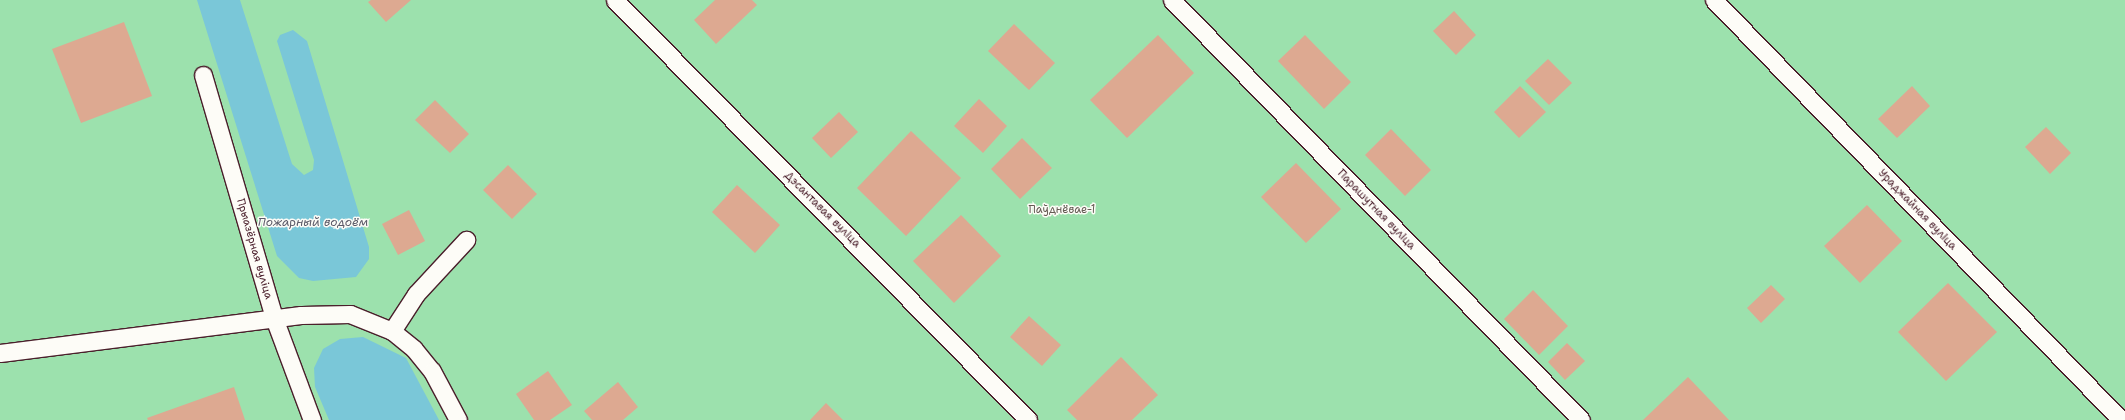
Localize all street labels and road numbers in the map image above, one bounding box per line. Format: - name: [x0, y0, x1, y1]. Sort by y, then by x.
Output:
- street label: Парашутная вуліца: [1334, 167, 1418, 253]
- street label: Ураджайная вуліца: [1875, 167, 1959, 253]
- street label: Дэсантавая вуліца: [781, 169, 863, 251]
- street label: Прыазёрная вуліца: [233, 197, 275, 301]

